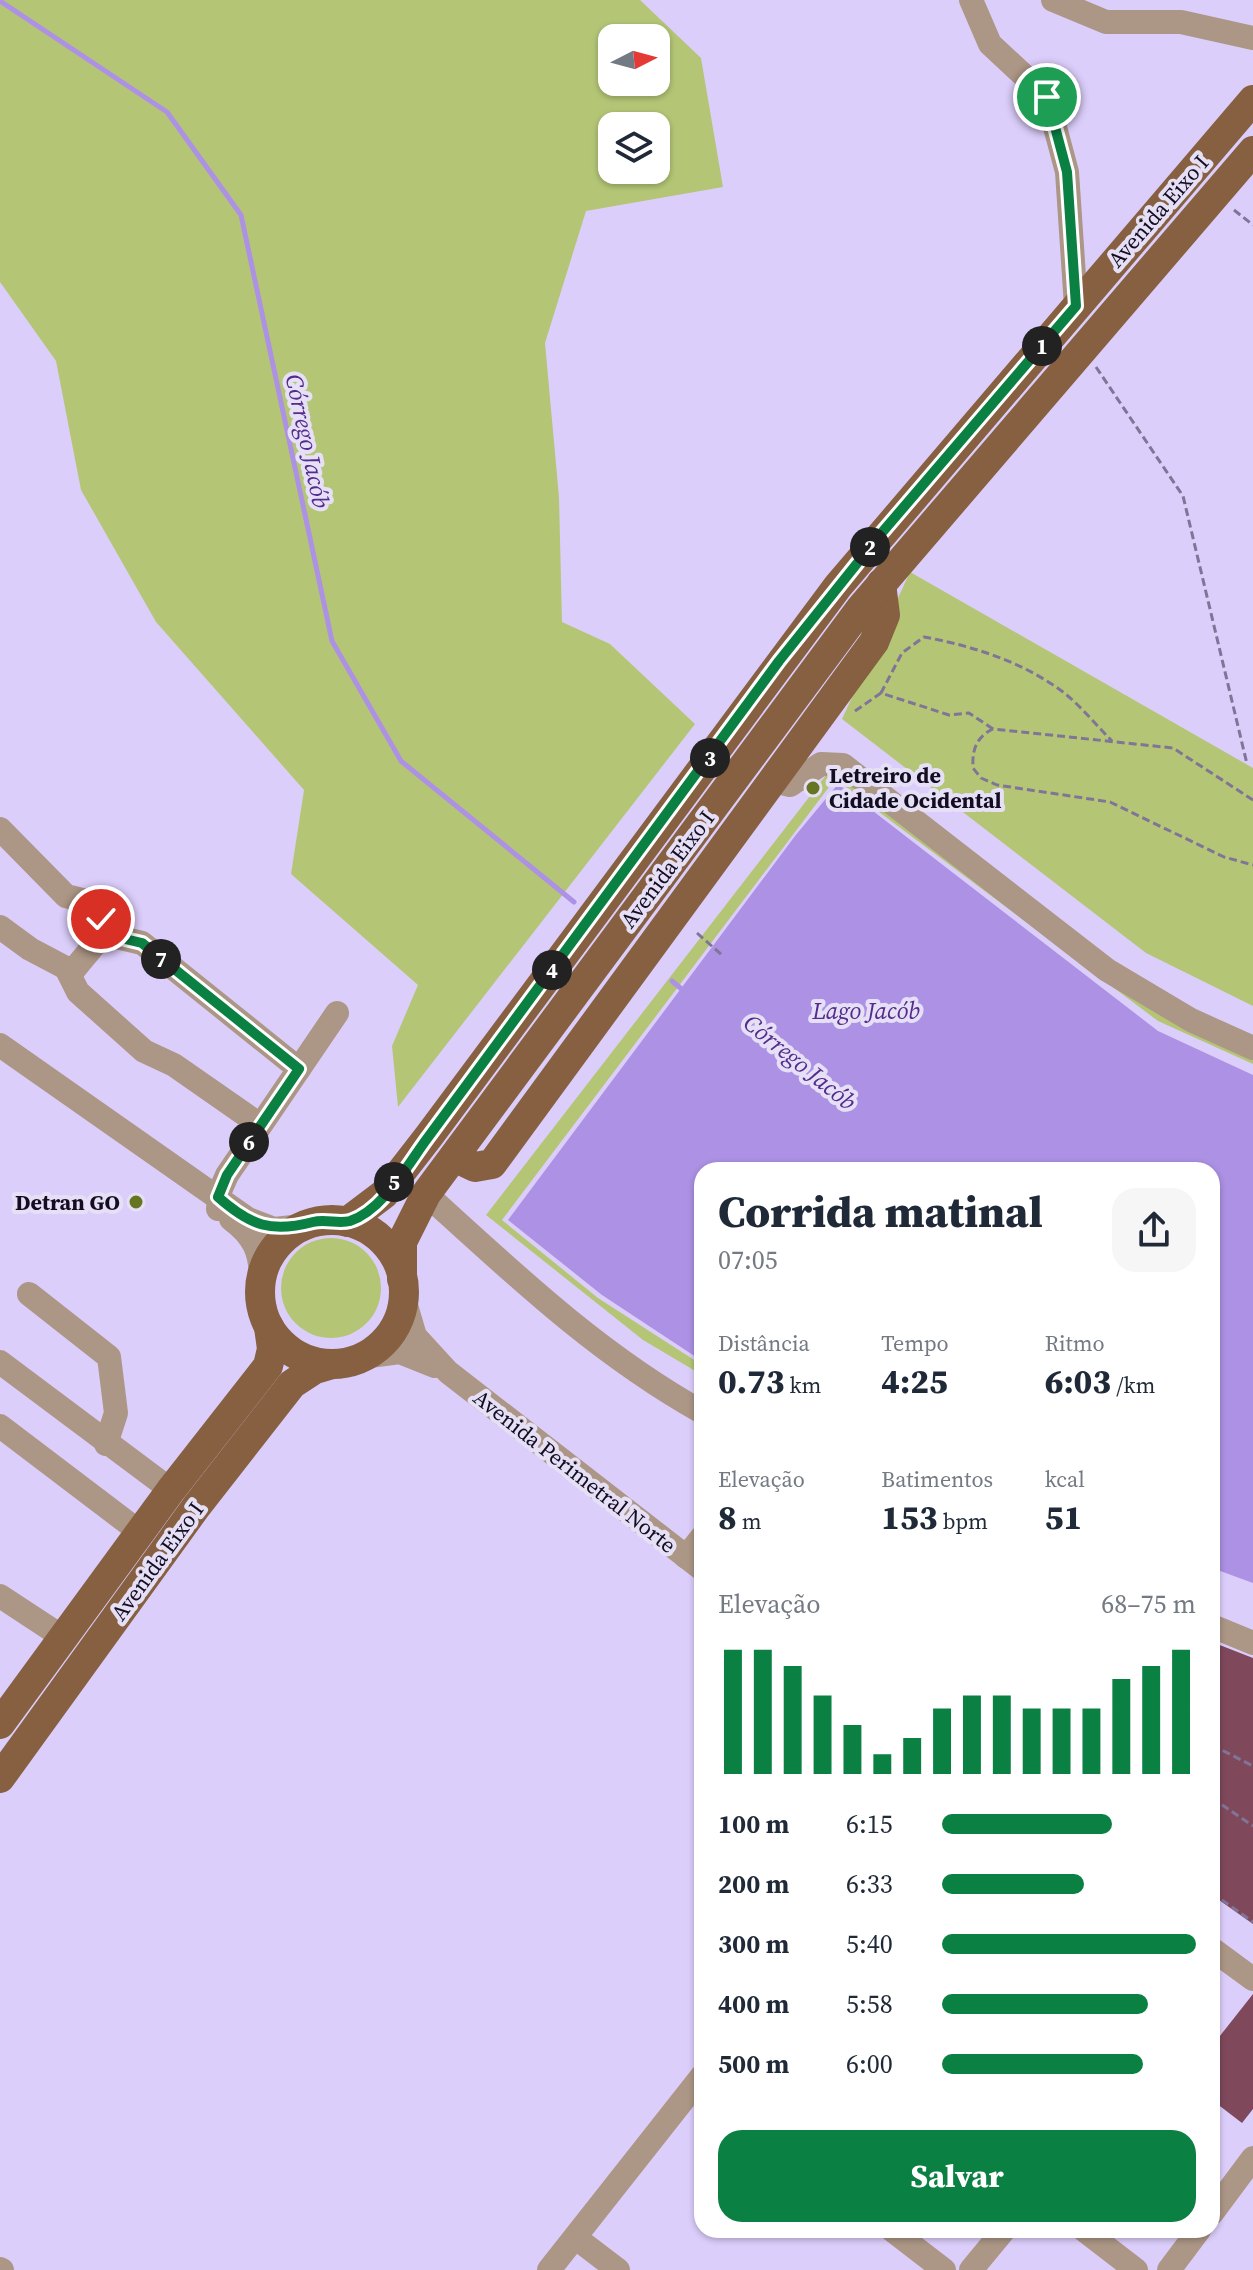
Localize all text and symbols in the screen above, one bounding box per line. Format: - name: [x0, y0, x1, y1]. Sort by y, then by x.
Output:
- north arrow: [598, 24, 670, 96]
- map controls: [598, 24, 670, 184]
- pin: [1013, 63, 1081, 131]
- icon: arrive: [1025, 75, 1069, 119]
- button: layers: [598, 112, 670, 184]
- street label: Avenida Eixo I: [1101, 148, 1215, 274]
- pin: 1: [1022, 326, 1062, 366]
- text: 1: [1036, 331, 1048, 361]
- water label: Córrego Jacób: [278, 371, 338, 511]
- pin: 2: [850, 527, 890, 567]
- text: 2: [864, 532, 876, 562]
- pin: 3: [690, 738, 730, 778]
- text: 3: [704, 743, 716, 773]
- place label: Letreiro de Cidade Ocidental: [829, 760, 1002, 815]
- marker: Letreiro de Cidade Ocidental: [804, 779, 822, 797]
- street label: Avenida Eixo I: [613, 804, 721, 934]
- pin: [67, 885, 135, 953]
- icon: check: [79, 897, 123, 941]
- pin: 7: [141, 939, 181, 979]
- text: 7: [155, 944, 167, 974]
- pin: 4: [532, 950, 572, 990]
- text: 4: [546, 955, 558, 985]
- water label: Lago Jacób: [811, 994, 920, 1027]
- water label: Córrego Jacób: [737, 1006, 863, 1118]
- pin: 6: [229, 1122, 269, 1162]
- text: 6: [243, 1127, 255, 1157]
- pin: 5: [374, 1162, 414, 1202]
- text: 5: [388, 1167, 400, 1197]
- text: Corrida matinal: [718, 1181, 1043, 1242]
- place label: Detran GO: [15, 1187, 120, 1217]
- button: share: [1112, 1188, 1196, 1272]
- marker: Detran GO: [127, 1193, 145, 1211]
- text: 07:05: [718, 1242, 778, 1278]
- text: Distância: [718, 1328, 810, 1358]
- text: Tempo: [881, 1328, 949, 1358]
- text: Ritmo: [1045, 1328, 1105, 1358]
- text: 0.73: [718, 1358, 784, 1404]
- text: 4:25: [881, 1358, 948, 1404]
- text: 6:03: [1045, 1358, 1111, 1404]
- text: km: [784, 1370, 821, 1400]
- text: /km: [1111, 1370, 1155, 1400]
- street label: Avenida Perimetral Norte: [467, 1382, 683, 1560]
- text: Elevação: [718, 1464, 805, 1494]
- text: Batimentos: [881, 1464, 993, 1494]
- text: kcal: [1045, 1464, 1085, 1494]
- text: 8: [718, 1494, 737, 1540]
- text: 153: [881, 1494, 938, 1540]
- text: 51: [1045, 1494, 1082, 1540]
- street label: Avenida Eixo I: [104, 1496, 210, 1626]
- text: m: [737, 1506, 762, 1536]
- text: bpm: [938, 1506, 988, 1536]
- text: Elevação: [718, 1586, 821, 1622]
- text: 68–75 m: [1101, 1586, 1196, 1622]
- text: 100 m: [718, 1806, 789, 1842]
- text: 6:15: [846, 1806, 893, 1842]
- text: 200 m: [718, 1866, 789, 1902]
- text: 6:33: [846, 1866, 893, 1902]
- text: 300 m: [718, 1926, 789, 1962]
- text: 5:40: [846, 1926, 893, 1962]
- text: 400 m: [718, 1986, 789, 2022]
- text: 5:58: [846, 1986, 893, 2022]
- text: 500 m: [718, 2046, 789, 2082]
- text: 6:00: [846, 2046, 893, 2082]
- button: Salvar: [718, 2130, 1196, 2222]

